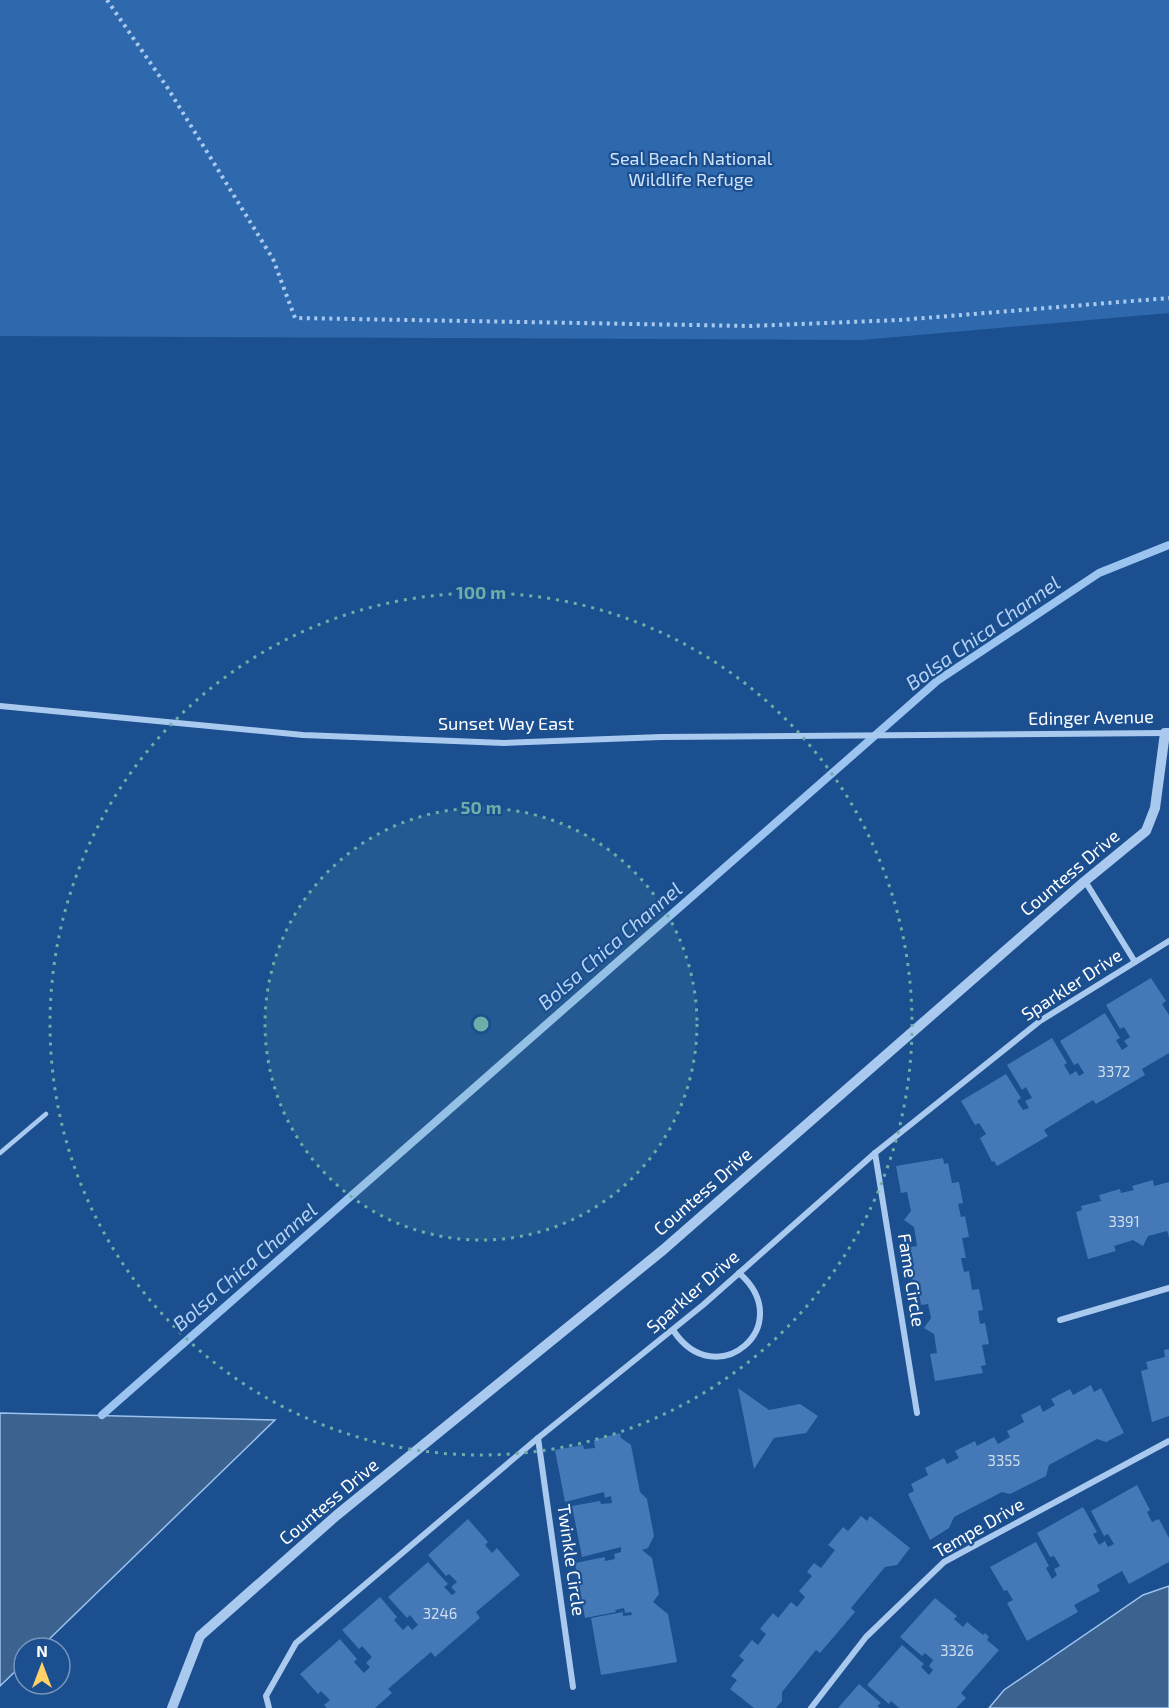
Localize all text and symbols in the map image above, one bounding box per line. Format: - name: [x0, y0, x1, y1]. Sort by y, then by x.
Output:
- park label: Seal Beach National Wildlife Refuge: [610, 147, 773, 190]
- water label: Bolsa Chica Channel: [901, 570, 1064, 694]
- text: 100 m: [456, 581, 506, 603]
- street label: Edinger Avenue: [1028, 705, 1154, 729]
- street label: Sunset Way East: [438, 712, 574, 734]
- text: 50 m: [460, 796, 502, 818]
- street label: Countess Drive: [1015, 824, 1123, 920]
- water label: Bolsa Chica Channel: [532, 876, 686, 1014]
- street label: Sparkler Drive: [1017, 944, 1126, 1025]
- centre of rings: [471, 1014, 491, 1034]
- house number: 3372: [1098, 1062, 1130, 1080]
- street label: Countess Drive: [649, 1143, 756, 1240]
- water label: Bolsa Chica Channel: [167, 1197, 321, 1335]
- house number: 3391: [1108, 1212, 1140, 1230]
- street label: Fame Circle: [894, 1232, 930, 1328]
- street label: Sparkler Drive: [642, 1245, 743, 1337]
- house number: 3355: [988, 1451, 1020, 1469]
- street label: Countess Drive: [274, 1453, 382, 1549]
- street label: Tempe Drive: [929, 1492, 1028, 1562]
- street label: Twinkle Circle: [553, 1503, 591, 1617]
- house number: 3246: [423, 1604, 457, 1622]
- north arrow: [12, 1636, 72, 1696]
- text: N: [36, 1641, 48, 1660]
- house number: 3326: [940, 1641, 974, 1659]

